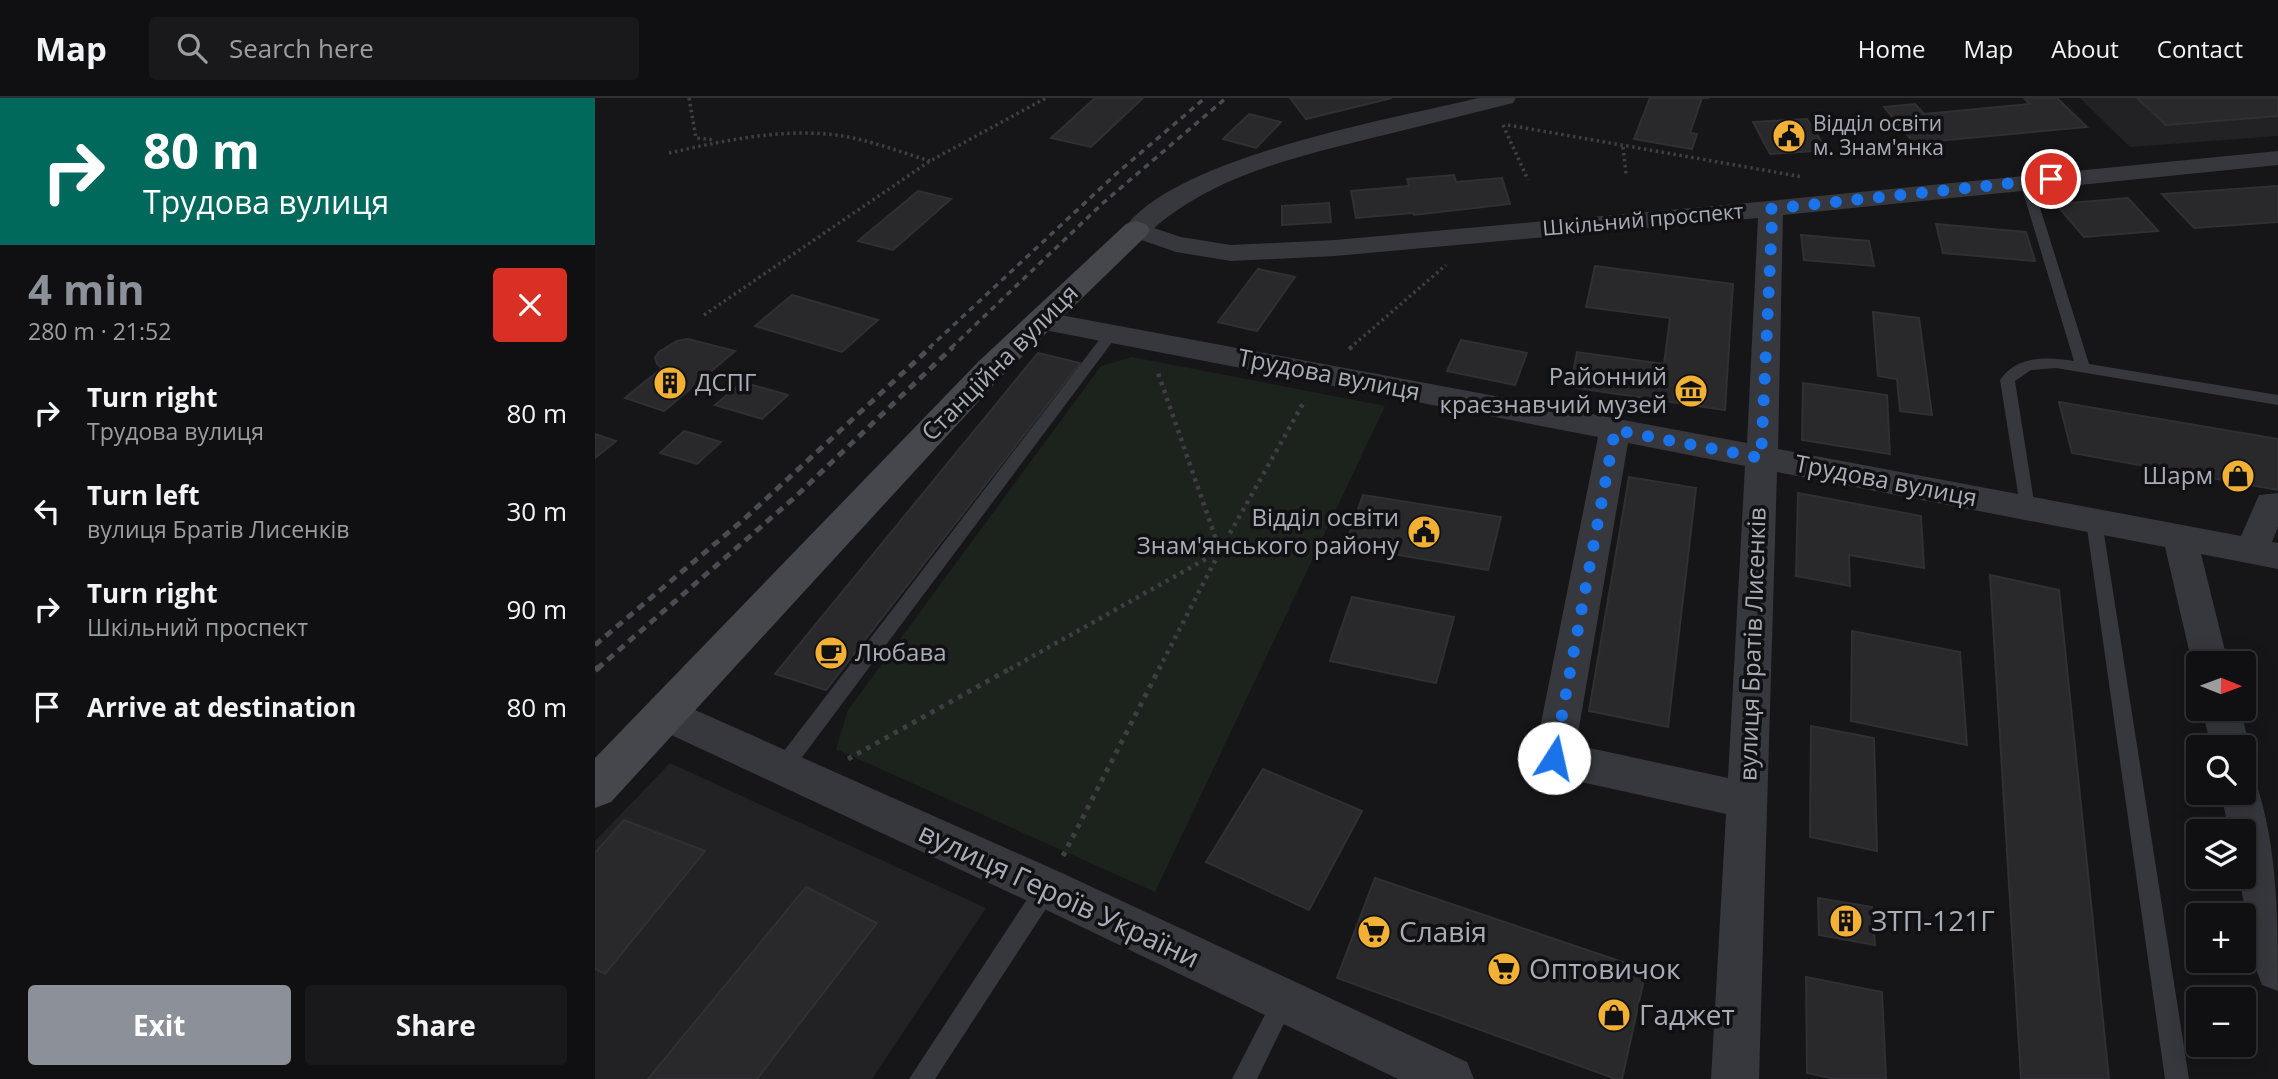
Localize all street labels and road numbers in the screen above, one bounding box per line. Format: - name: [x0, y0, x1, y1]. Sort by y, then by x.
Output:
- street label: Шкільний проспект: [1541, 196, 1745, 242]
- street label: Станційна вулиця: [913, 276, 1085, 448]
- street label: Трудова вулиця: [1236, 340, 1423, 407]
- street label: Трудова вулиця: [1793, 446, 1980, 513]
- street label: вулиця Братів Лисенків: [1730, 506, 1773, 781]
- street label: вулиця Героїв України: [913, 812, 1206, 976]

